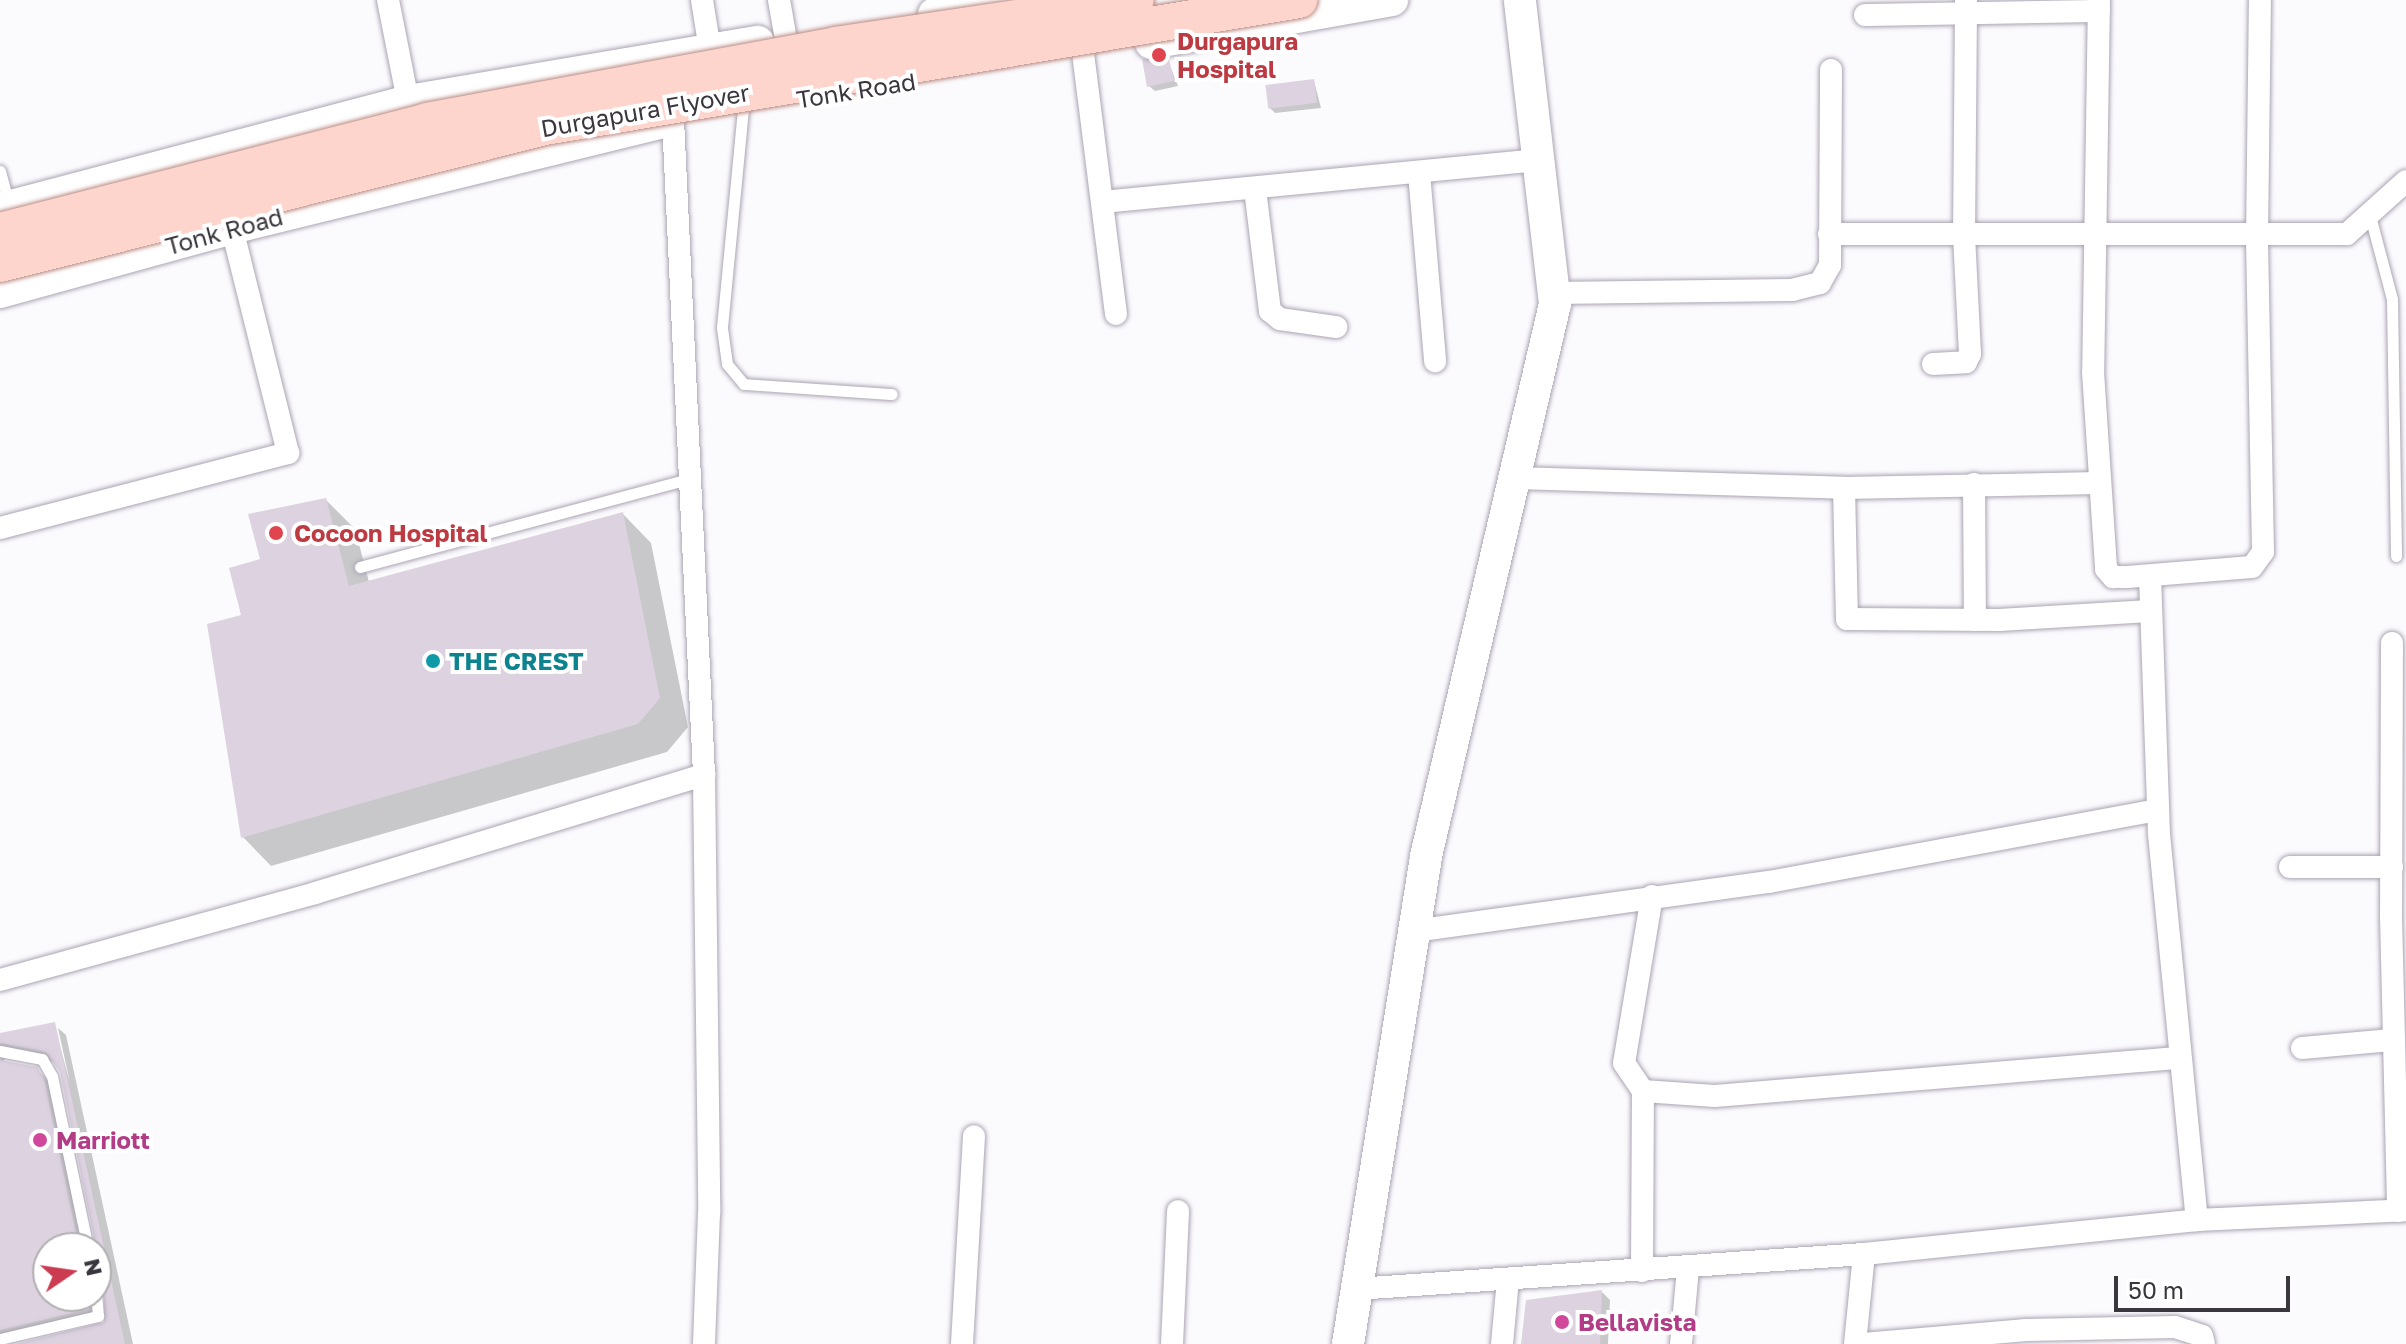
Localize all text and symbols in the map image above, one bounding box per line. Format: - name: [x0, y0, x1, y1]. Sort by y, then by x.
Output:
- place label: Durgapura Hospital: [1177, 27, 1298, 83]
- marker: Durgapura Hospital: [1148, 44, 1170, 66]
- street label: Tonk Road: [794, 66, 918, 114]
- street label: Durgapura Flyover: [538, 77, 752, 143]
- street label: Tonk Road: [162, 202, 286, 260]
- place label: Cocoon Hospital: [294, 519, 488, 547]
- marker: Cocoon Hospital: [265, 522, 287, 544]
- place label: THE CREST: [449, 647, 584, 675]
- marker: THE CREST: [424, 652, 442, 670]
- place label: Marriott: [56, 1126, 150, 1154]
- marker: Marriott: [31, 1131, 49, 1149]
- north arrow: [32, 1232, 112, 1312]
- text: N: [79, 1256, 109, 1278]
- scale bar: [2118, 1260, 2294, 1310]
- text: 50 m: [2128, 1275, 2184, 1304]
- place label: Bellavista: [1578, 1308, 1697, 1336]
- marker: Bellavista: [1553, 1313, 1571, 1331]

